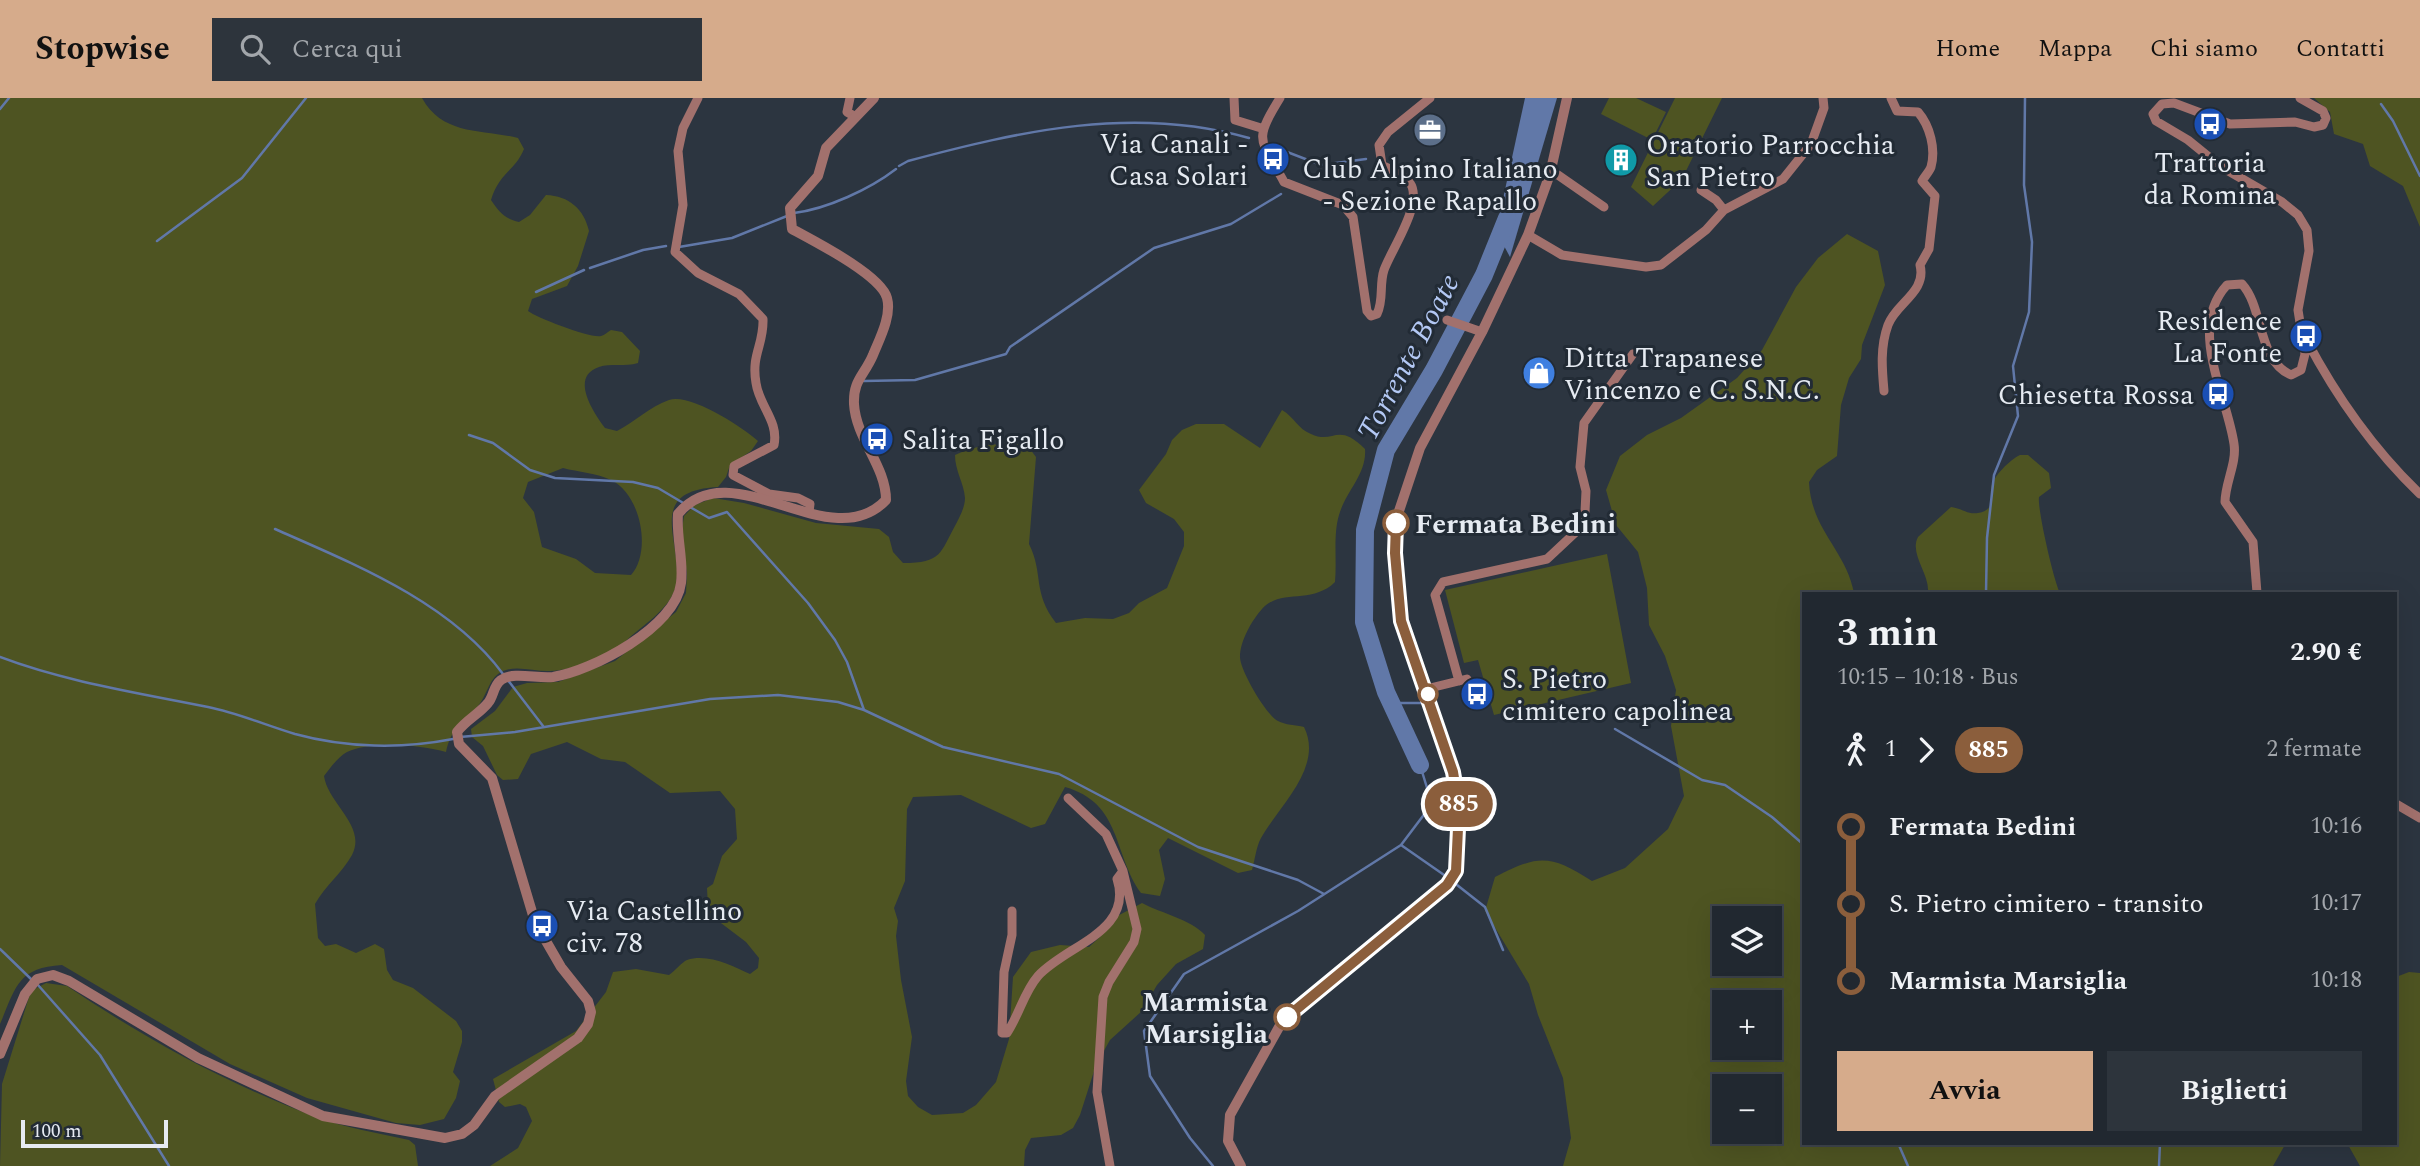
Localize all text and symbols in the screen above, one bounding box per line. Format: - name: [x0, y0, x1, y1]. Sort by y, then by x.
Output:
- search box: [212, 18, 702, 81]
- text: Stopwise: [35, 24, 170, 74]
- text: Cerca qui: [292, 29, 403, 69]
- icon: search: [236, 30, 274, 68]
- text: Home: [1935, 31, 2000, 67]
- text: Mappa: [2038, 31, 2112, 67]
- text: Chi siamo: [2150, 31, 2258, 67]
- text: Contatti: [2296, 31, 2385, 67]
- bus stop icon: Trattoria da Romina: [2191, 105, 2229, 143]
- office icon: Club Alpino Italiano - Sezione Rapallo: [1411, 111, 1449, 149]
- place label: Via Canali - Casa Solari: [1100, 123, 1248, 198]
- place label: Oratorio Parrocchia San Pietro: [1646, 124, 1895, 199]
- bus stop icon: Via Canali - Casa Solari: [1254, 140, 1292, 178]
- building icon: Oratorio Parrocchia San Pietro: [1602, 141, 1640, 179]
- place label: Trattoria da Romina: [2144, 142, 2277, 217]
- place label: Club Alpino Italiano - Sezione Rapallo: [1302, 148, 1558, 223]
- water label: Torrente Boate: [1345, 266, 1472, 449]
- place label: Residence La Fonte: [2157, 300, 2282, 375]
- bus stop icon: Residence La Fonte: [2287, 317, 2325, 355]
- place label: Ditta Trapanese Vincenzo e C. S.N.C.: [1564, 337, 1820, 412]
- shop icon: Ditta Trapanese Vincenzo e C. S.N.C.: [1520, 354, 1558, 392]
- place label: Chiesetta Rossa: [1998, 374, 2194, 417]
- bus stop icon: Chiesetta Rossa: [2199, 375, 2237, 413]
- place label: Salita Figallo: [902, 419, 1064, 462]
- bus stop icon: Salita Figallo: [858, 420, 896, 458]
- place label: Fermata Bedini: [1415, 503, 1616, 546]
- marker: Fermata Bedini: [1383, 510, 1409, 536]
- text: 3 min: [1837, 605, 1938, 663]
- text: 2.90 €: [2290, 632, 2362, 672]
- place label: S. Pietro cimitero capolinea: [1502, 658, 1733, 733]
- text: 10:15 – 10:18 · Bus: [1837, 660, 2019, 695]
- bus stop icon: S. Pietro cimitero capolinea: [1458, 675, 1496, 713]
- unlabelled marker: [1418, 684, 1438, 704]
- icon: walk: [1837, 731, 1875, 769]
- icon: forward: [1907, 731, 1945, 769]
- text: 1: [1885, 732, 1897, 767]
- text: 885: [1969, 732, 2009, 768]
- text: 2 fermate: [2266, 732, 2362, 767]
- line badge: 885: [1419, 781, 1499, 827]
- text: 885: [1439, 786, 1479, 822]
- text: Fermata Bedini: [1889, 807, 2076, 847]
- text: 10:16: [2310, 809, 2362, 844]
- text: S. Pietro cimitero - transito: [1889, 884, 2204, 924]
- text: 10:17: [2310, 886, 2362, 921]
- place label: Via Castellino civ. 78: [566, 890, 742, 965]
- map controls: [1712, 906, 1782, 1144]
- button: layers: [1712, 906, 1782, 976]
- bus stop icon: Via Castellino civ. 78: [523, 907, 561, 945]
- text: Marmista Marsiglia: [1889, 961, 2127, 1001]
- text: 10:18: [2310, 963, 2362, 998]
- place label: Marmista Marsiglia: [1142, 981, 1269, 1056]
- button: +: [1712, 990, 1782, 1060]
- marker: Marmista Marsiglia: [1274, 1004, 1300, 1030]
- button: Avvia: [1837, 1051, 2093, 1131]
- button: Biglietti: [2107, 1051, 2362, 1131]
- button: −: [1712, 1074, 1782, 1144]
- scale bar: [21, 1117, 168, 1149]
- text: 100 m: [32, 1117, 82, 1146]

